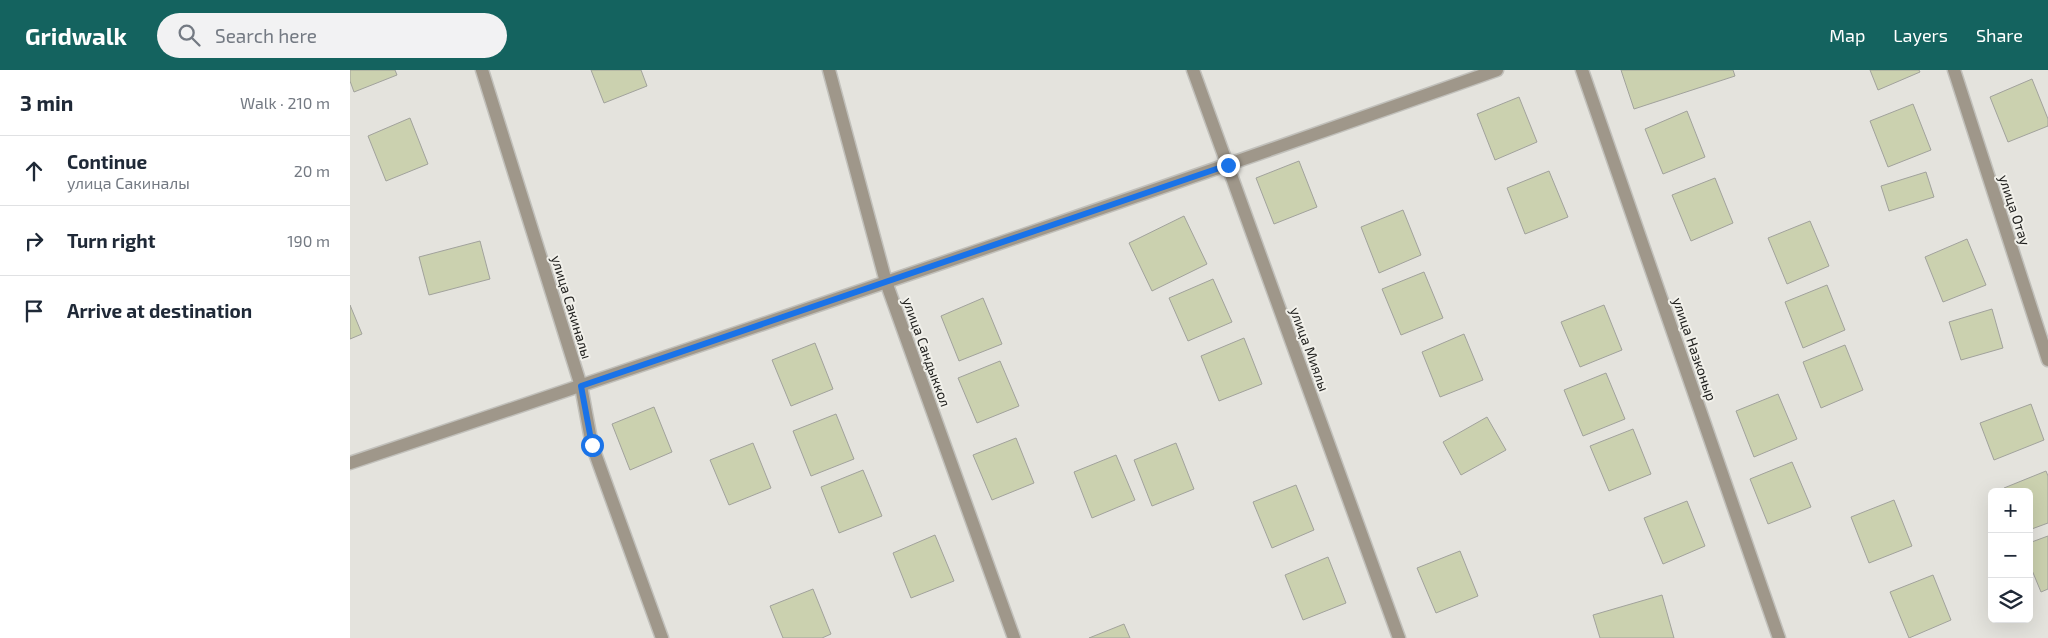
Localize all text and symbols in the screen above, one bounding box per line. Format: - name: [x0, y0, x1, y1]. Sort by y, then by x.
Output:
- search box: [157, 13, 507, 58]
- text: Gridwalk: [25, 21, 127, 50]
- icon: search: [175, 21, 203, 49]
- text: Search here: [215, 24, 317, 47]
- text: Map: [1829, 24, 1865, 46]
- text: Layers: [1893, 24, 1948, 46]
- text: Share: [1976, 24, 2023, 46]
- text: 3 min: [20, 90, 73, 115]
- text: Walk · 210 m: [240, 93, 330, 112]
- text: Continue: [67, 150, 147, 173]
- route end: [1217, 154, 1240, 177]
- icon: ahead: [20, 157, 48, 185]
- text: 20 m: [294, 161, 330, 180]
- street label: улица Отау: [1996, 172, 2035, 248]
- text: улица Сакиналы: [67, 173, 190, 192]
- icon: right: [20, 227, 48, 255]
- text: Turn right: [67, 229, 155, 252]
- text: 190 m: [287, 231, 330, 250]
- street label: улица Сакиналы: [548, 253, 596, 361]
- street label: улица Сандыккол: [899, 295, 955, 409]
- street label: улица Назконыр: [1669, 295, 1721, 403]
- icon: arrive: [20, 297, 48, 325]
- text: Arrive at destination: [67, 299, 252, 322]
- street label: улица Миялы: [1287, 305, 1333, 393]
- route start: [581, 434, 604, 457]
- map controls: [1988, 488, 2033, 623]
- button: +: [1988, 488, 2033, 533]
- button: −: [1988, 533, 2033, 578]
- button: layers: [1988, 578, 2033, 623]

